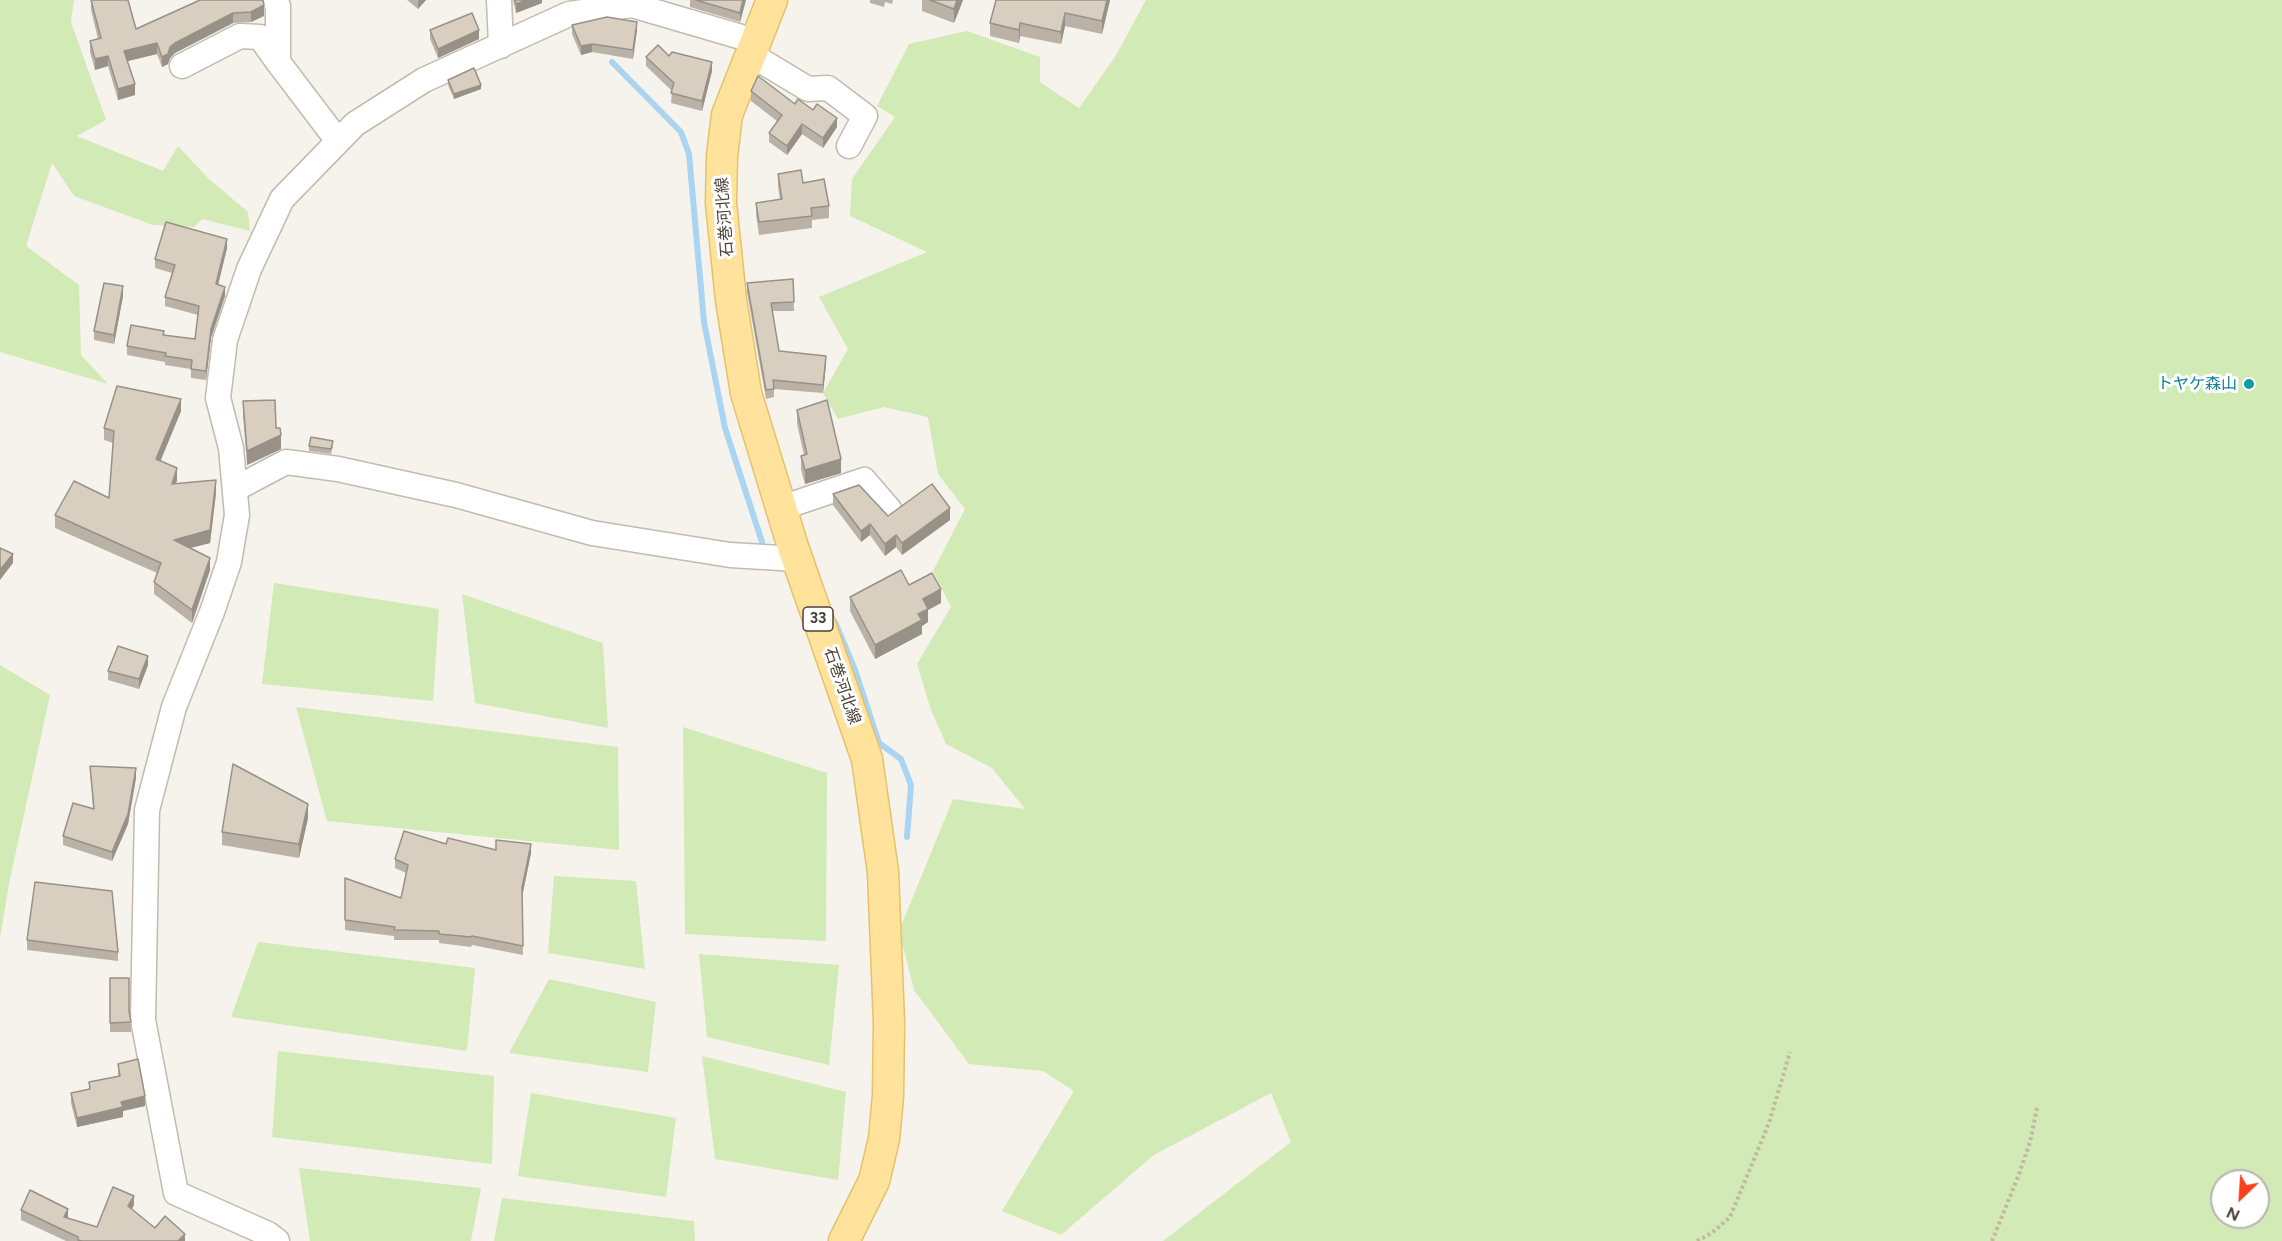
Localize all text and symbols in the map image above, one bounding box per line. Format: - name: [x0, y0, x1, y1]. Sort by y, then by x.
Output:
- street label: 石巻河北線: [713, 176, 737, 258]
- place label: トヤケ森山: [2157, 374, 2237, 394]
- marker: トヤケ森山: [2242, 377, 2256, 391]
- road number: 33: [803, 607, 833, 631]
- street label: 石巻河北線: [820, 645, 864, 727]
- north arrow: [2210, 1169, 2270, 1229]
- text: N: [2223, 1203, 2243, 1225]

